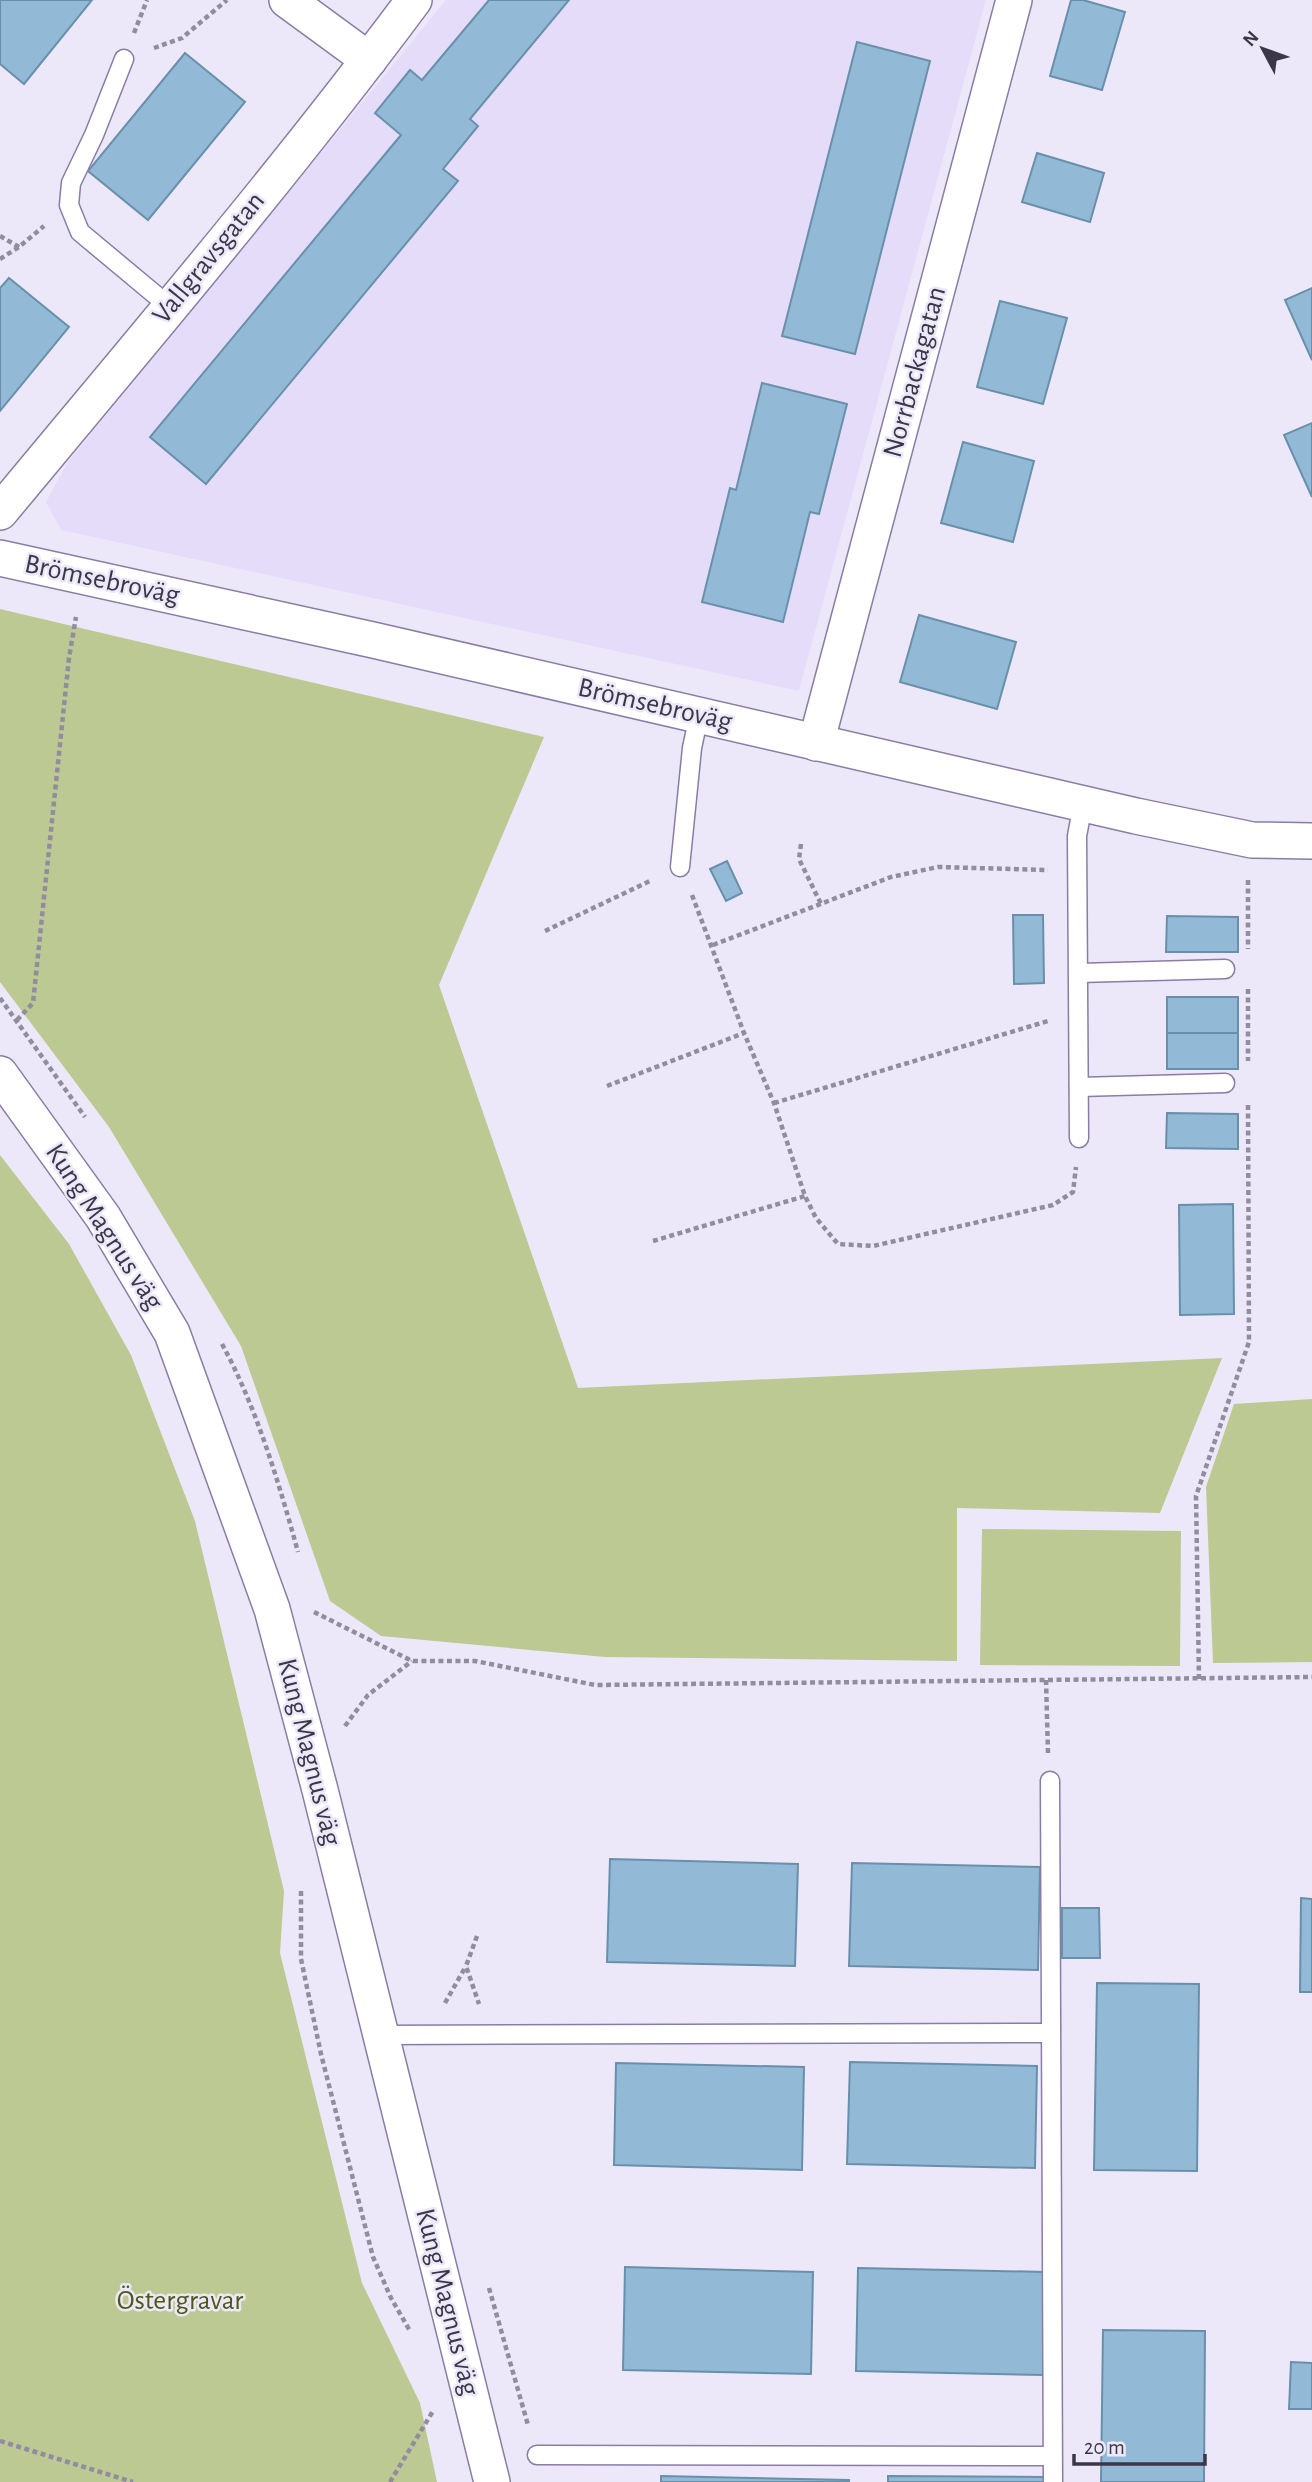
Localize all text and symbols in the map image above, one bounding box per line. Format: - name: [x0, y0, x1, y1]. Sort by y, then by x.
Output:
- north arrow: [1228, 14, 1298, 84]
- text: N: [1240, 28, 1263, 50]
- street label: Vallgravsgatan: [148, 187, 270, 329]
- street label: Norrbackagatan: [879, 284, 951, 460]
- street label: Brömsebroväg: [22, 550, 182, 610]
- street label: Brömsebroväg: [575, 674, 735, 736]
- street label: Kung Magnus väg: [40, 1139, 168, 1315]
- street label: Kung Magnus väg: [272, 1656, 346, 1849]
- street label: Kung Magnus väg: [410, 2206, 484, 2399]
- park label: Östergravar: [117, 2285, 243, 2315]
- scale bar: [1074, 2422, 1205, 2466]
- text: 20 m: [1084, 2437, 1125, 2458]

